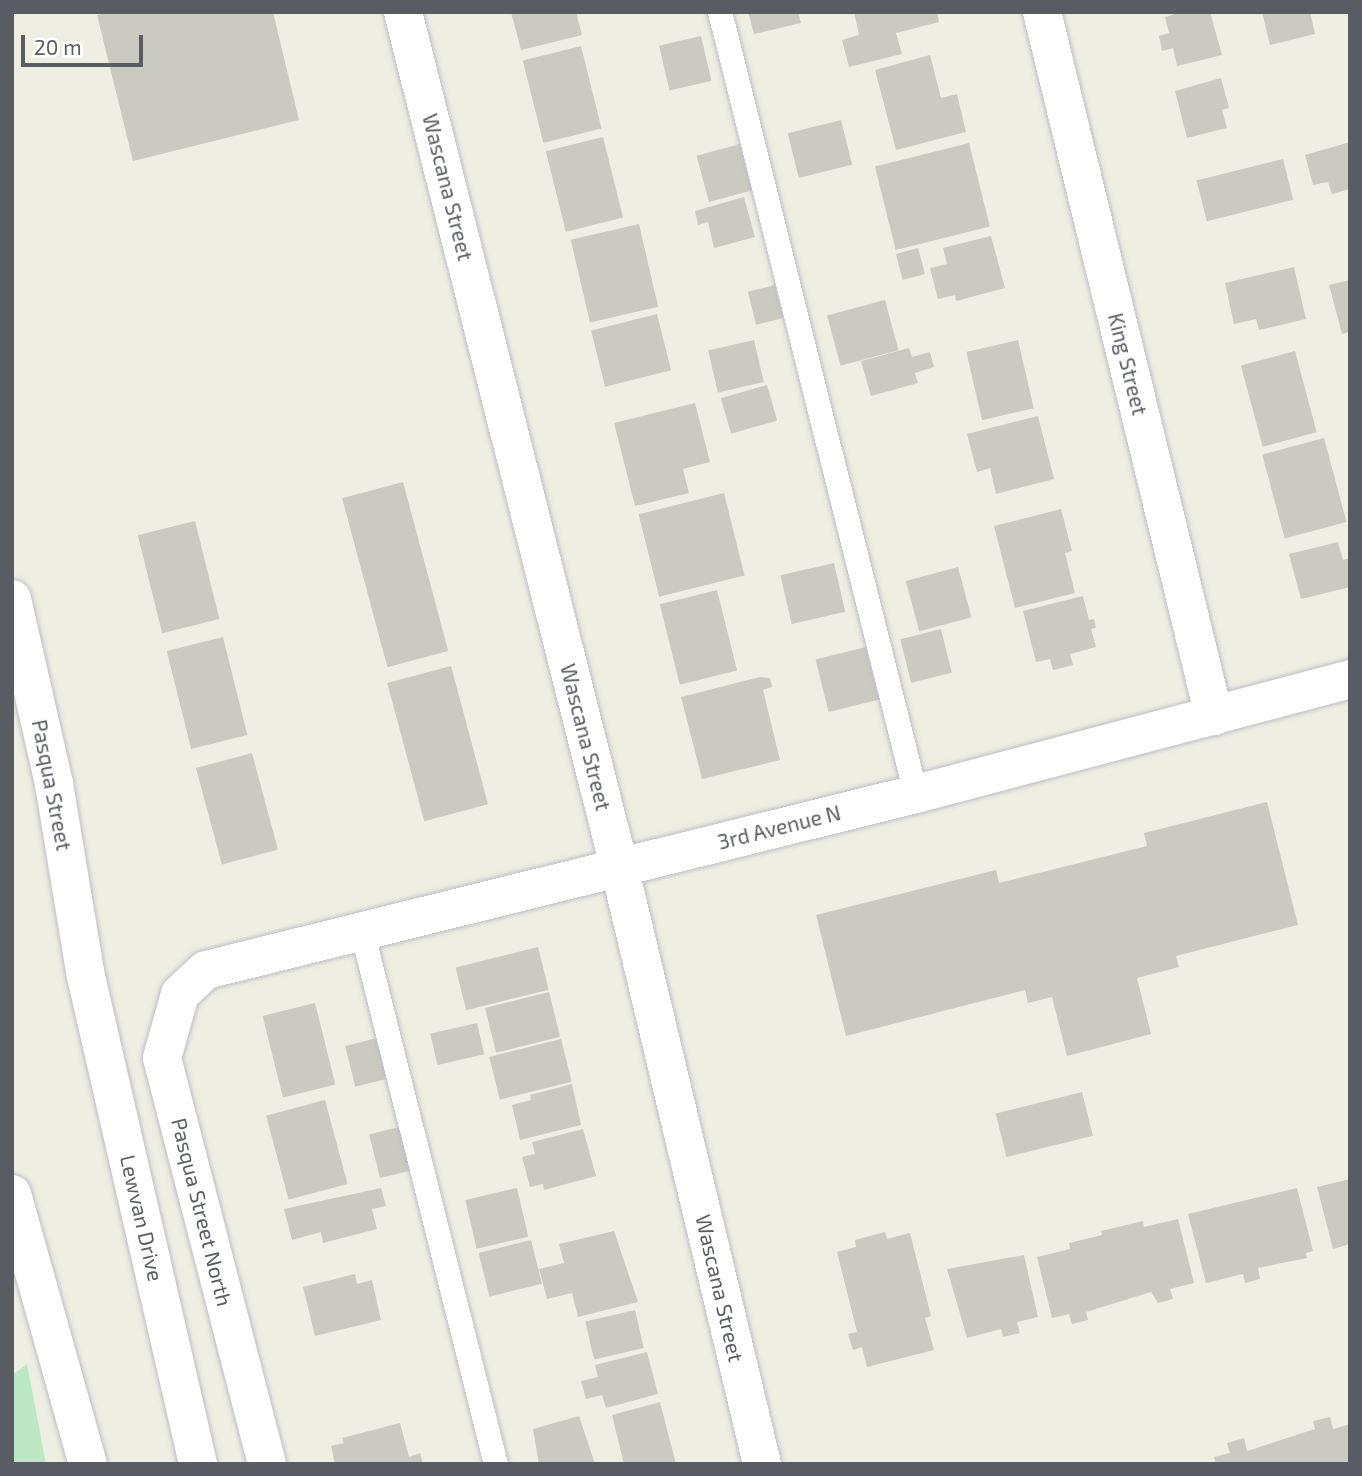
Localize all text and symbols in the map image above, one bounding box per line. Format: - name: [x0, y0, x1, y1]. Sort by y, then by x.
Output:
- scale bar: [24, 21, 147, 65]
- text: 20 m: [34, 34, 82, 59]
- street label: Wascana Street: [418, 111, 478, 263]
- street label: King Street: [1103, 310, 1153, 418]
- street label: Wascana Street: [556, 661, 616, 813]
- street label: Pasqua Street: [27, 717, 77, 853]
- street label: 3rd Avenue N: [715, 799, 843, 855]
- street label: Pasqua Street North: [166, 1115, 238, 1309]
- street label: Lewvan Drive: [115, 1153, 169, 1283]
- street label: Wascana Street: [691, 1212, 749, 1364]

